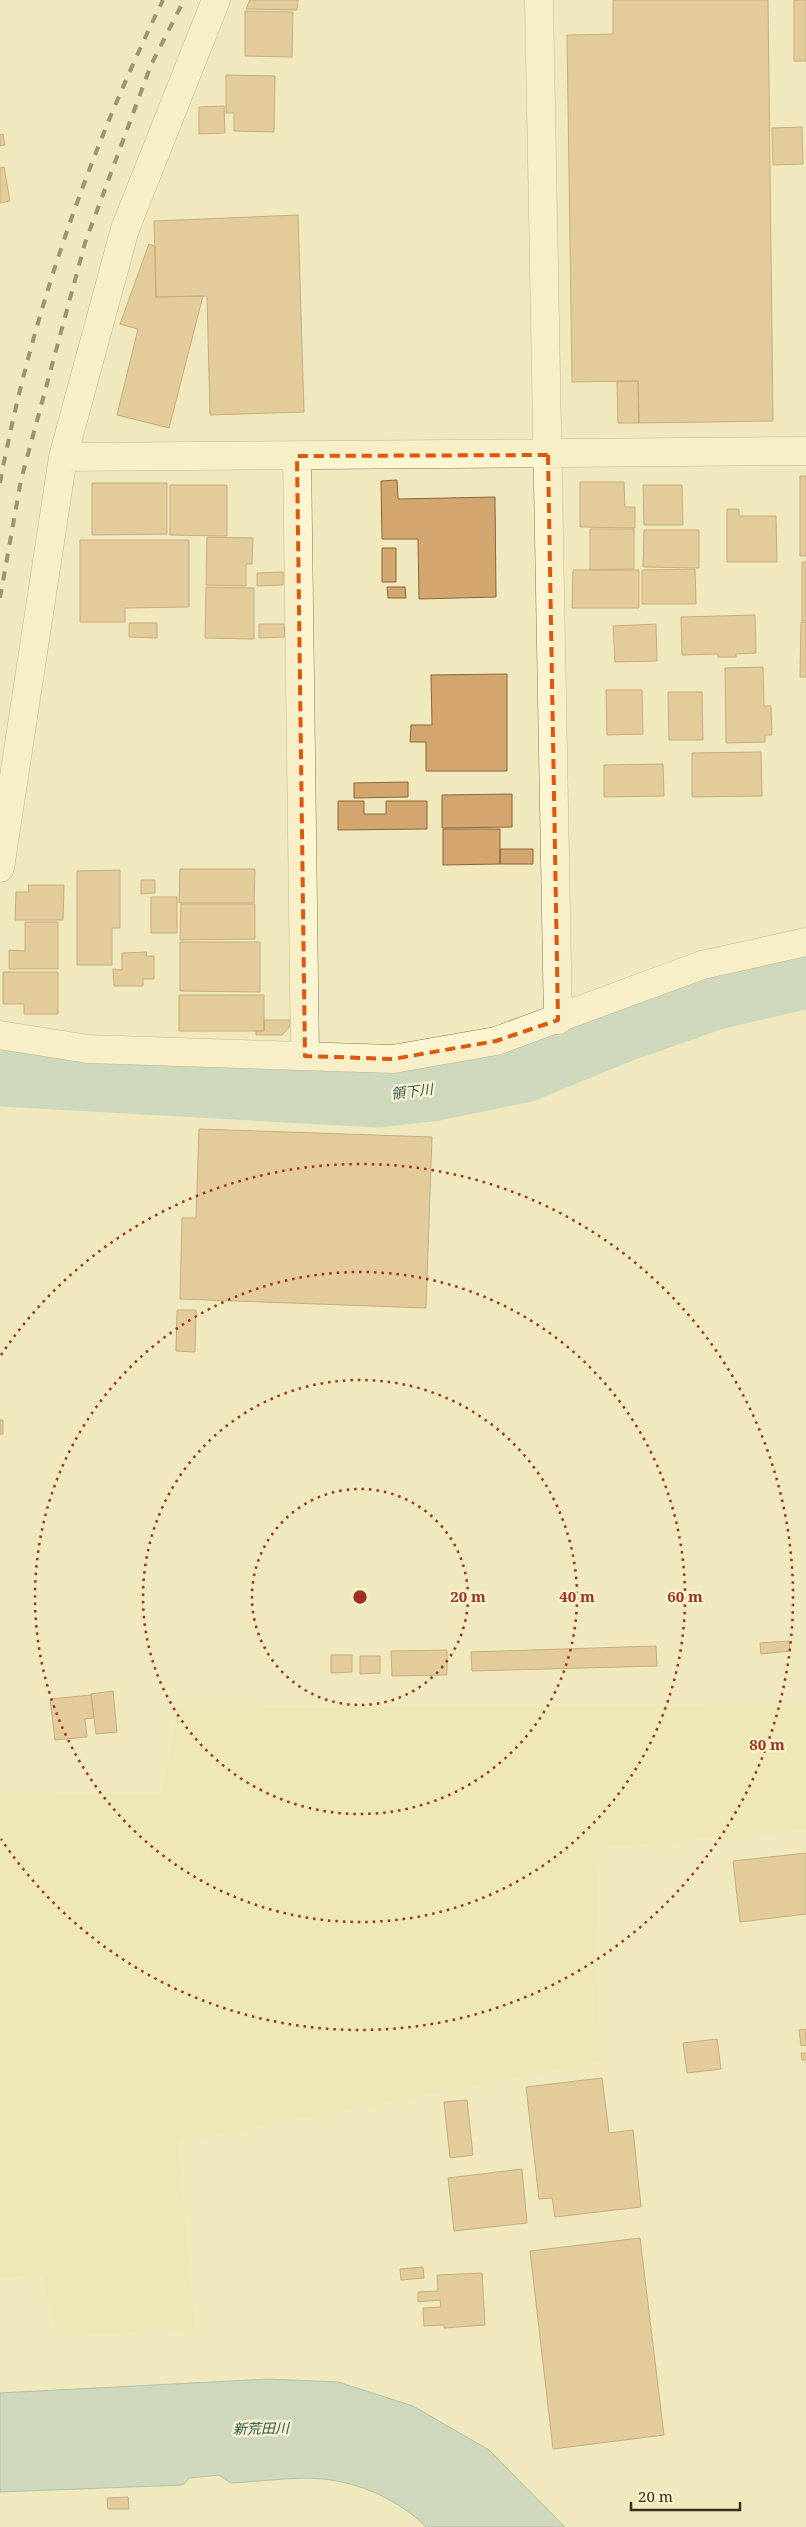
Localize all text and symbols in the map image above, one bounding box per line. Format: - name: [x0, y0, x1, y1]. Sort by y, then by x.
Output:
- water label: 領下川: [390, 1079, 436, 1103]
- text: 20 m: [450, 1586, 486, 1606]
- text: 40 m: [559, 1586, 595, 1606]
- text: 60 m: [667, 1586, 703, 1606]
- centre of rings: [351, 1588, 369, 1606]
- text: 80 m: [749, 1734, 785, 1754]
- water label: 新荒田川: [233, 2418, 291, 2438]
- scale bar: [631, 2480, 740, 2512]
- text: 20 m: [638, 2486, 673, 2506]

